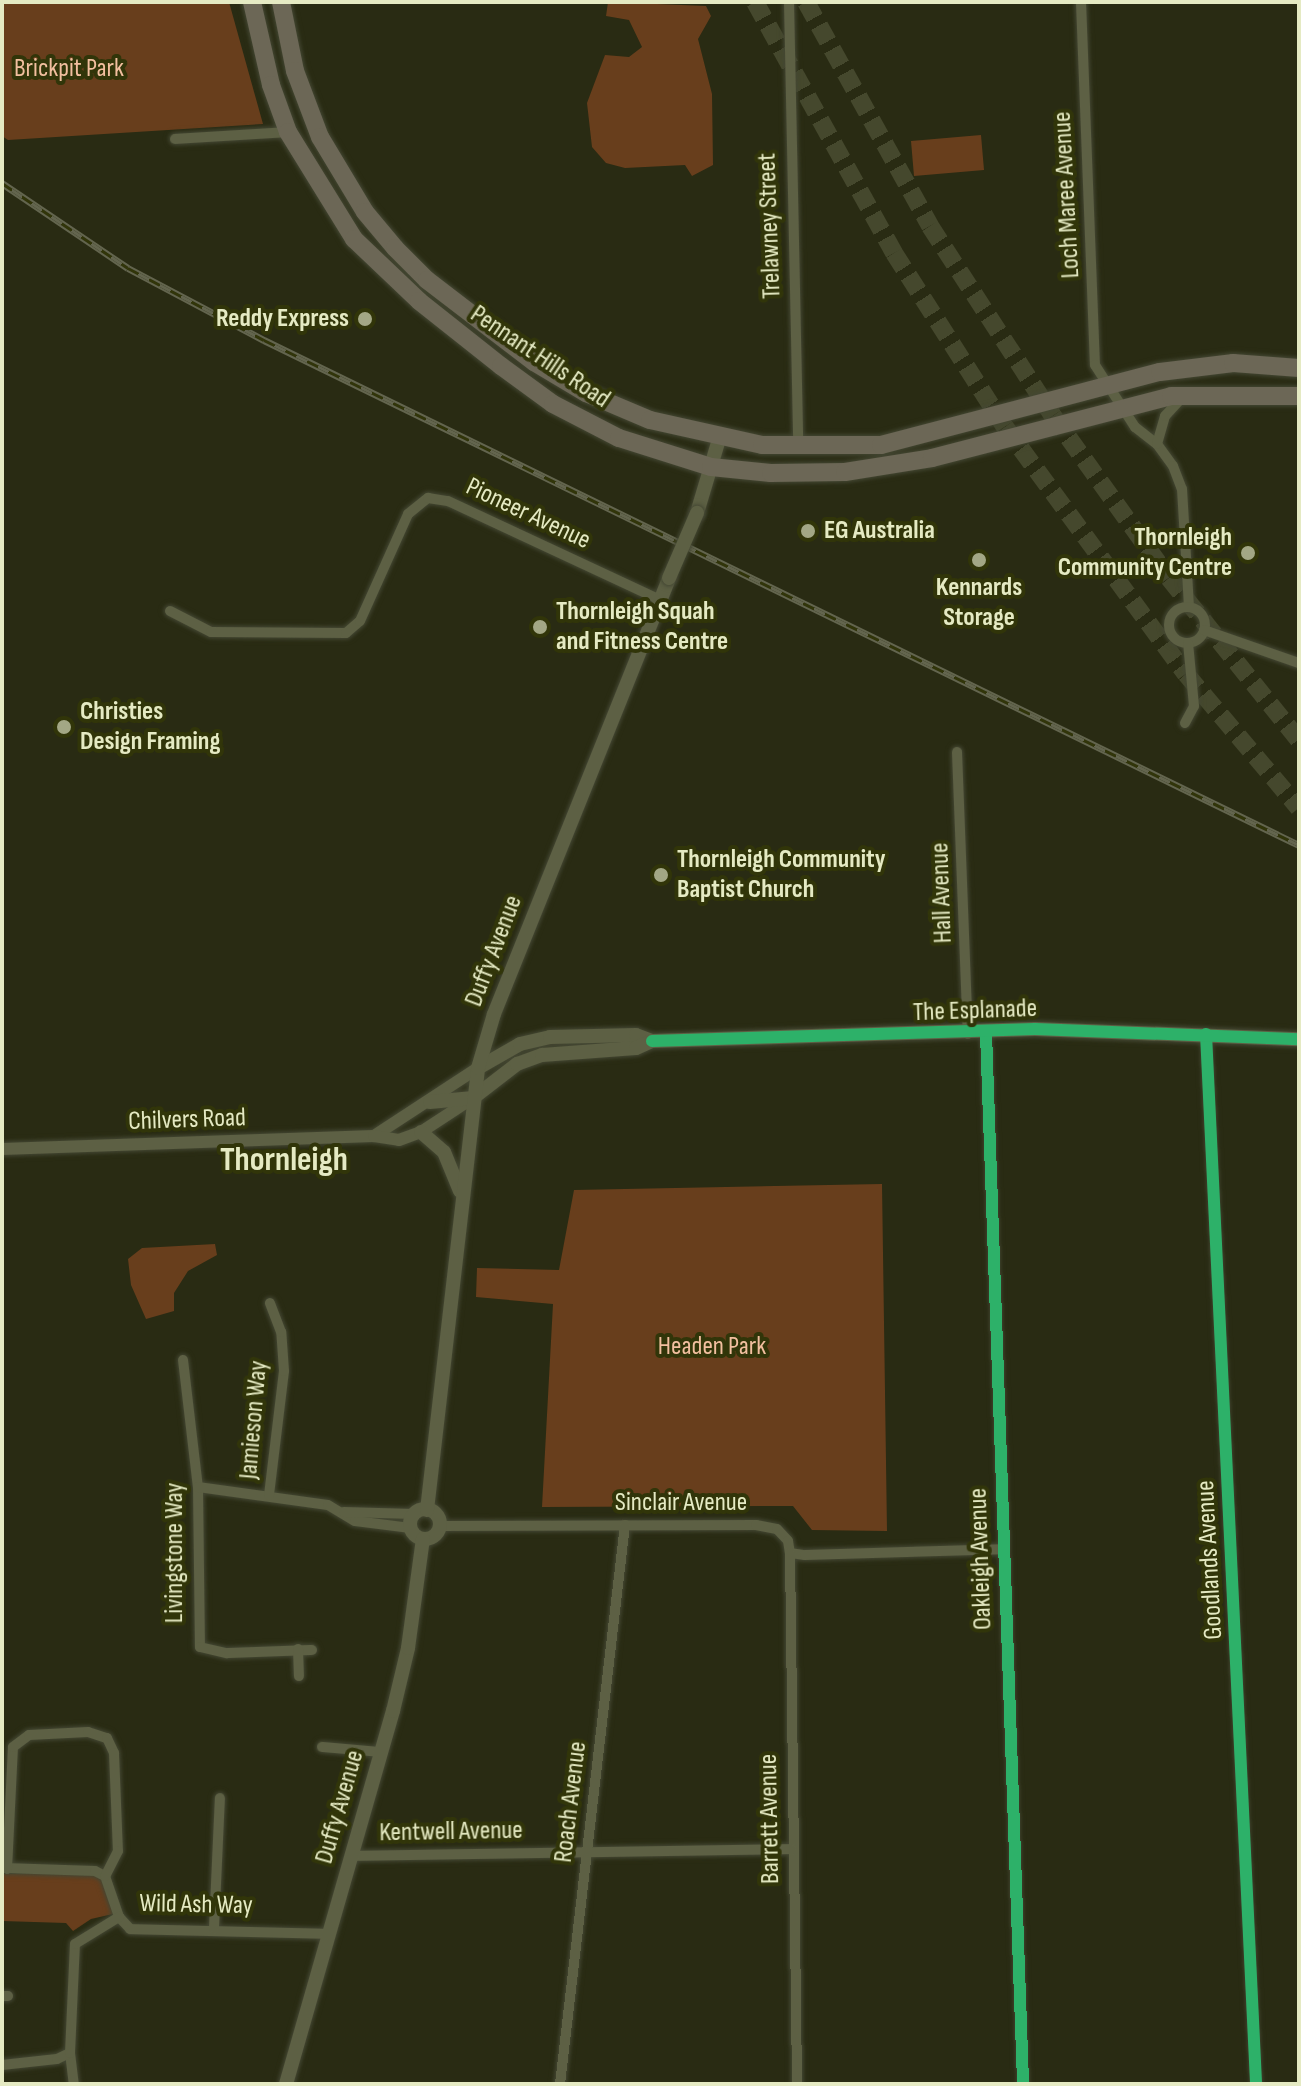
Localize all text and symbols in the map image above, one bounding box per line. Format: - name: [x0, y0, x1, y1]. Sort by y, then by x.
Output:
- park label: Brickpit Park: [14, 53, 124, 85]
- street label: Loch Maree Avenue: [1047, 111, 1087, 279]
- street label: Trelawney Street: [752, 153, 788, 299]
- street label: Pennant Hills Road: [464, 299, 616, 415]
- place label: Reddy Express: [216, 303, 349, 335]
- marker: Reddy Express: [356, 310, 374, 328]
- street label: Pioneer Avenue: [461, 472, 595, 556]
- place label: EG Australia: [824, 515, 935, 547]
- marker: EG Australia: [799, 522, 817, 540]
- place label: Thornleigh Community Centre: [1058, 522, 1232, 584]
- marker: Thornleigh Community Centre: [1239, 544, 1257, 562]
- marker: Kennards Storage: [970, 551, 988, 569]
- place label: Kennards Storage: [936, 572, 1022, 634]
- place label: Thornleigh Squah and Fitness Centre: [556, 596, 728, 658]
- marker: Thornleigh Squah and Fitness Centre: [531, 618, 549, 636]
- place label: Christies Design Framing: [80, 696, 220, 758]
- marker: Christies Design Framing: [55, 718, 73, 736]
- street label: Hall Avenue: [925, 842, 959, 944]
- place label: Thornleigh Community Baptist Church: [677, 844, 886, 906]
- marker: Thornleigh Community Baptist Church: [652, 866, 670, 884]
- street label: Duffy Avenue: [459, 891, 529, 1011]
- street label: The Esplanade: [912, 993, 1038, 1029]
- street label: Chilvers Road: [128, 1102, 246, 1138]
- district label: Thornleigh: [220, 1140, 348, 1180]
- park label: Headen Park: [658, 1331, 766, 1363]
- street label: Jamieson Way: [233, 1359, 275, 1481]
- street label: Goodlands Avenue: [1190, 1480, 1230, 1640]
- street label: Livingstone Way: [159, 1483, 191, 1623]
- street label: Sinclair Avenue: [615, 1487, 747, 1519]
- street label: Oakleigh Avenue: [963, 1488, 999, 1630]
- street label: Roach Avenue: [548, 1740, 594, 1864]
- street label: Duffy Avenue: [309, 1747, 371, 1867]
- street label: Barrett Avenue: [753, 1754, 787, 1884]
- street label: Kentwell Avenue: [379, 1815, 523, 1849]
- street label: Wild Ash Way: [139, 1888, 253, 1922]

